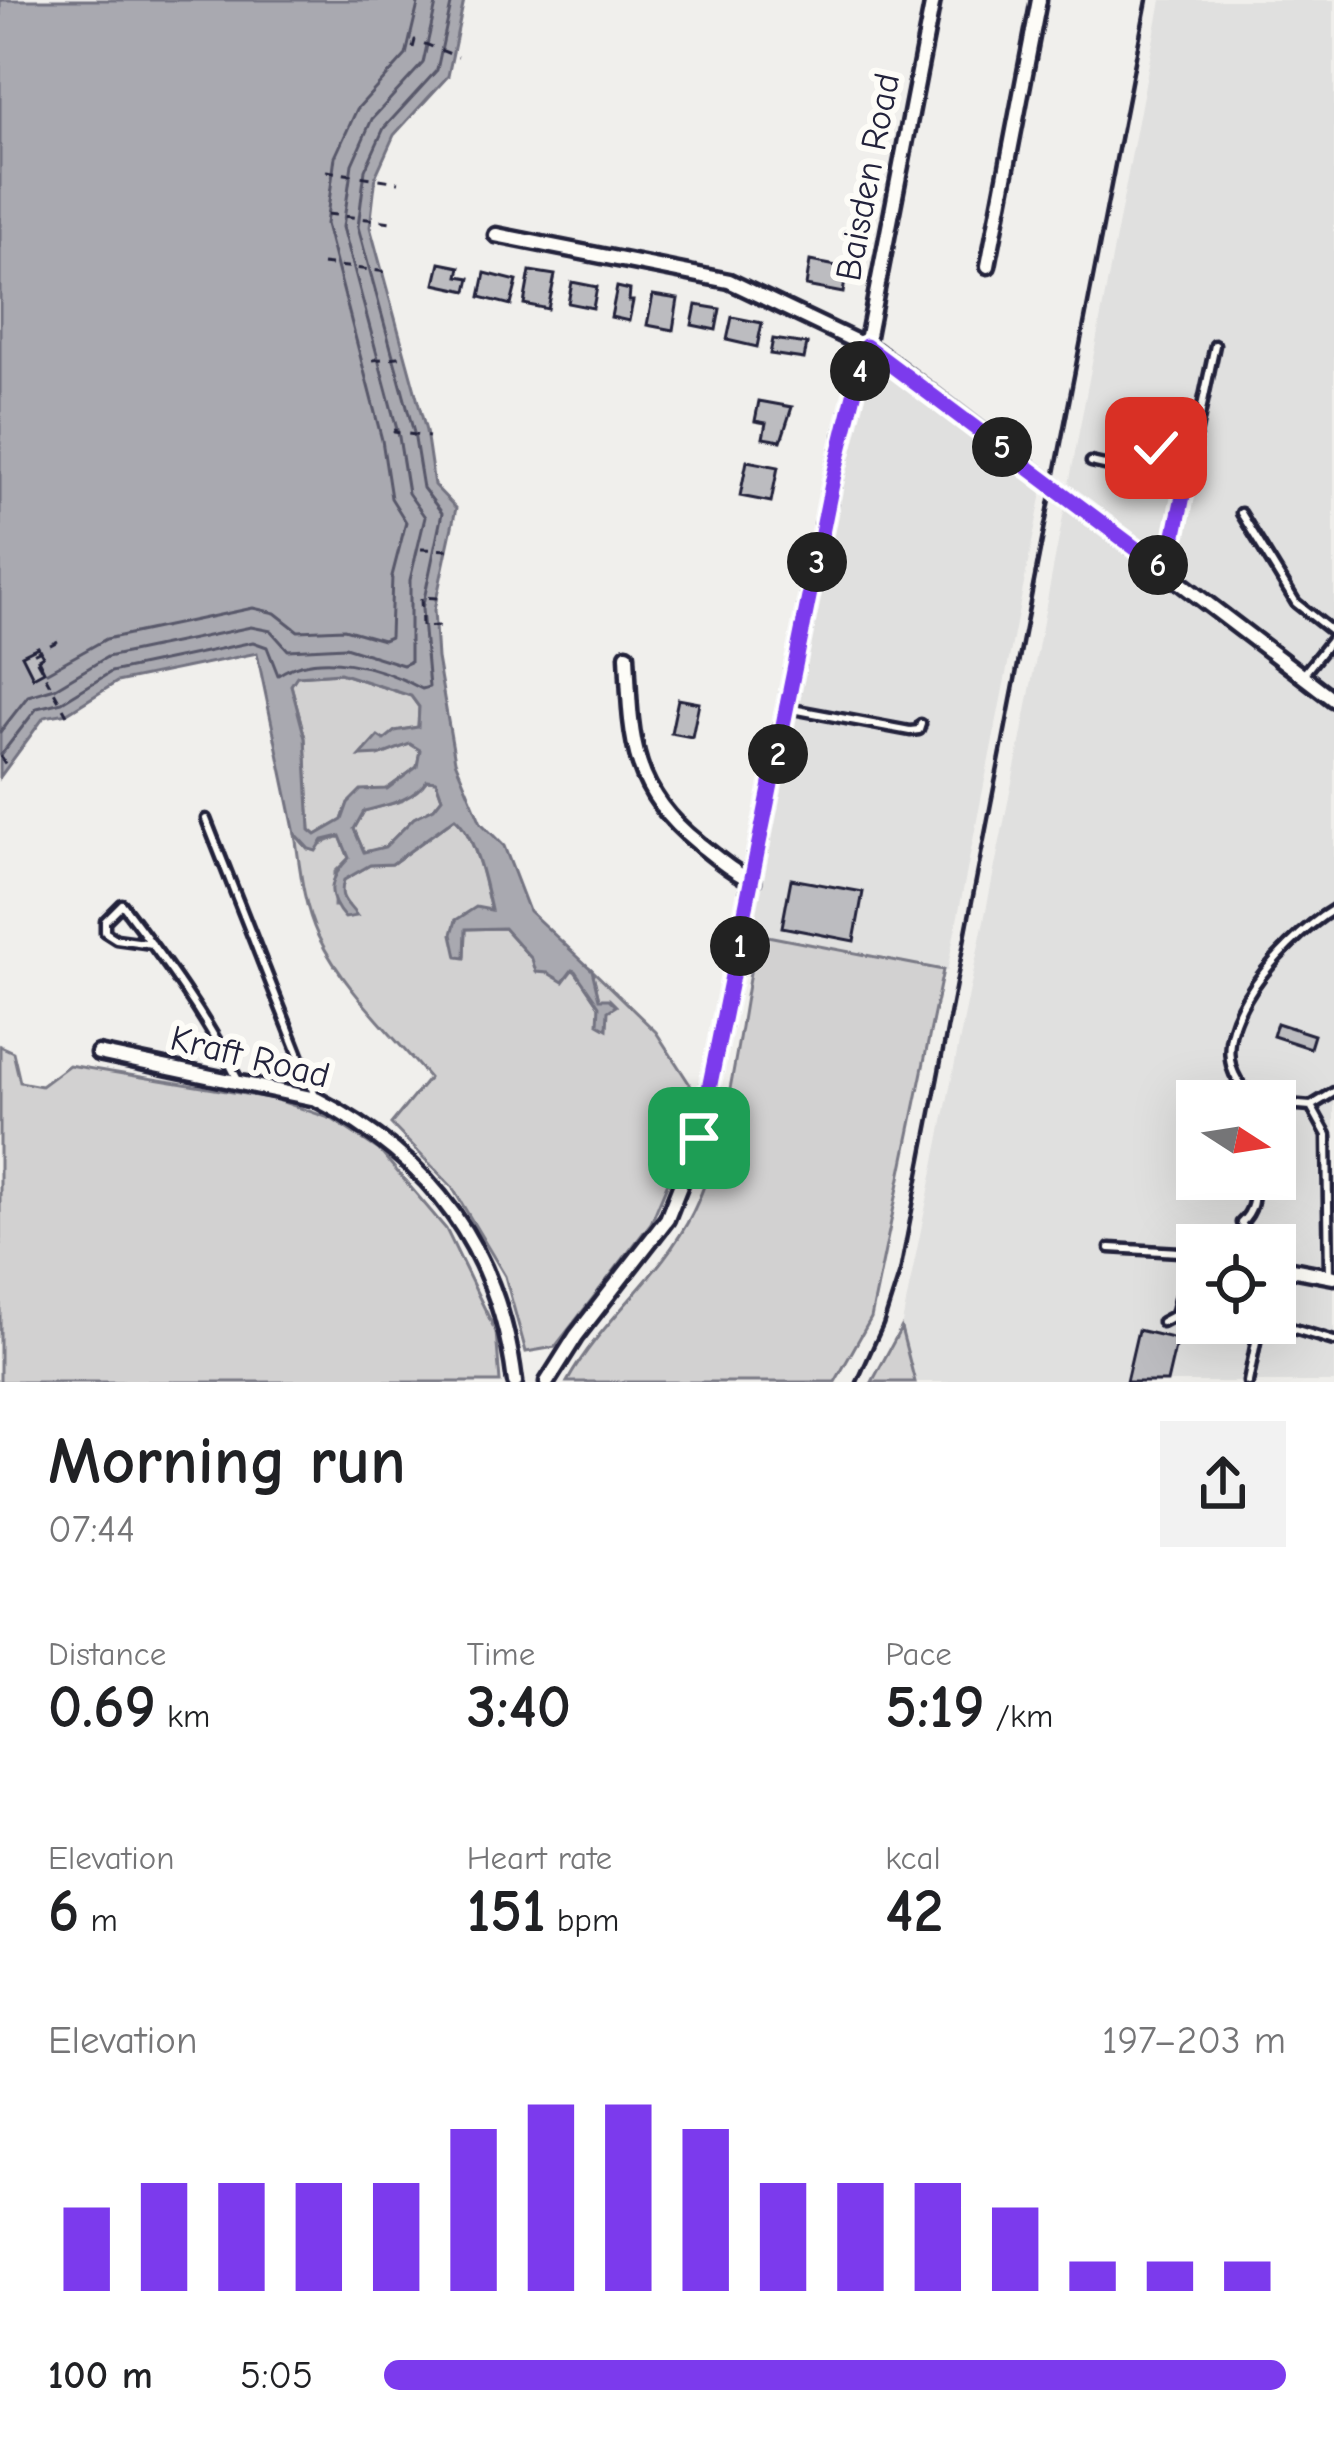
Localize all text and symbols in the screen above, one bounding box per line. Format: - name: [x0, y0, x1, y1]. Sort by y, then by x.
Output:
- street label: Baisden Road: [828, 70, 908, 284]
- pin: 4: [830, 341, 890, 401]
- text: 4: [852, 352, 868, 390]
- pin: [1105, 397, 1207, 499]
- icon: check: [1123, 415, 1189, 481]
- pin: 5: [972, 417, 1032, 477]
- text: 5: [993, 428, 1011, 466]
- pin: 3: [787, 532, 847, 592]
- pin: 6: [1128, 535, 1188, 595]
- text: 3: [809, 543, 825, 581]
- text: 6: [1149, 546, 1167, 584]
- pin: 2: [748, 724, 808, 784]
- text: 2: [770, 735, 786, 773]
- pin: 1: [710, 916, 770, 976]
- text: 1: [734, 927, 746, 965]
- street label: Kraft Road: [166, 1017, 334, 1097]
- north arrow: [1176, 1080, 1296, 1200]
- map controls: [1176, 1080, 1296, 1344]
- pin: [648, 1087, 750, 1189]
- icon: arrive: [666, 1105, 732, 1171]
- button: locate: [1176, 1224, 1296, 1344]
- button: share: [1160, 1421, 1286, 1547]
- text: Morning run: [48, 1424, 406, 1500]
- text: 07:44: [48, 1507, 135, 1552]
- text: Distance: [48, 1635, 166, 1673]
- text: Time: [467, 1635, 535, 1673]
- text: Pace: [885, 1635, 952, 1673]
- text: 0.69: [48, 1673, 156, 1742]
- text: 3:40: [467, 1673, 571, 1742]
- text: 5:19: [885, 1673, 985, 1742]
- text: km: [156, 1697, 210, 1735]
- text: /km: [985, 1697, 1053, 1735]
- text: Elevation: [48, 1839, 174, 1877]
- text: Heart rate: [467, 1839, 612, 1877]
- text: kcal: [885, 1839, 941, 1877]
- text: 6: [48, 1877, 79, 1946]
- text: 151: [467, 1877, 546, 1946]
- text: 42: [885, 1877, 943, 1946]
- text: m: [79, 1901, 118, 1939]
- text: bpm: [546, 1901, 619, 1939]
- text: Elevation: [48, 2018, 197, 2063]
- text: 197–203 m: [1102, 2018, 1286, 2063]
- text: 100 m: [48, 2353, 153, 2398]
- text: 5:05: [240, 2353, 313, 2398]

